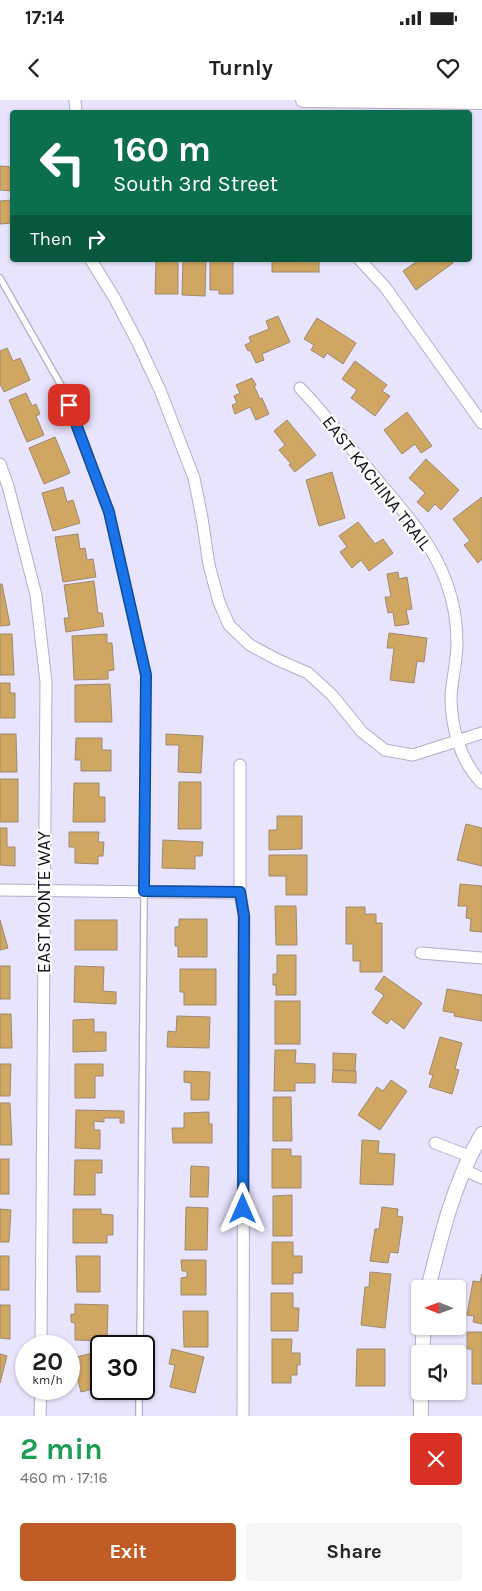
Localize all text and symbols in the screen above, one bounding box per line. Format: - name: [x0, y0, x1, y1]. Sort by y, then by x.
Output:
- text: 17:14: [25, 7, 64, 29]
- icon: back: [20, 54, 48, 82]
- icon: heart: [434, 54, 462, 82]
- text: Turnly: [209, 55, 273, 81]
- text: 160 m: [113, 129, 211, 170]
- icon: left: [30, 130, 95, 195]
- text: South 3rd Street: [113, 171, 278, 197]
- icon: right: [82, 225, 110, 253]
- text: Then: [30, 228, 72, 250]
- pin: [48, 384, 90, 426]
- icon: arrive: [55, 391, 83, 419]
- street label: EAST KACHINA TRAIL: [318, 411, 437, 555]
- street label: EAST MONTE WAY: [33, 831, 55, 973]
- position arrow: [216, 1182, 268, 1234]
- north arrow: [411, 1280, 466, 1335]
- map controls: [411, 1280, 466, 1400]
- speed limit sign: 30: [90, 1335, 155, 1400]
- button: sound: [411, 1345, 466, 1400]
- text: 20: [32, 1347, 63, 1376]
- text: km/h: [32, 1373, 63, 1387]
- text: 2 min: [20, 1431, 103, 1467]
- button: close: [410, 1433, 462, 1485]
- text: 460 m · 17:16: [20, 1468, 108, 1487]
- button: Exit: [20, 1523, 236, 1581]
- button: Share: [246, 1523, 462, 1581]

